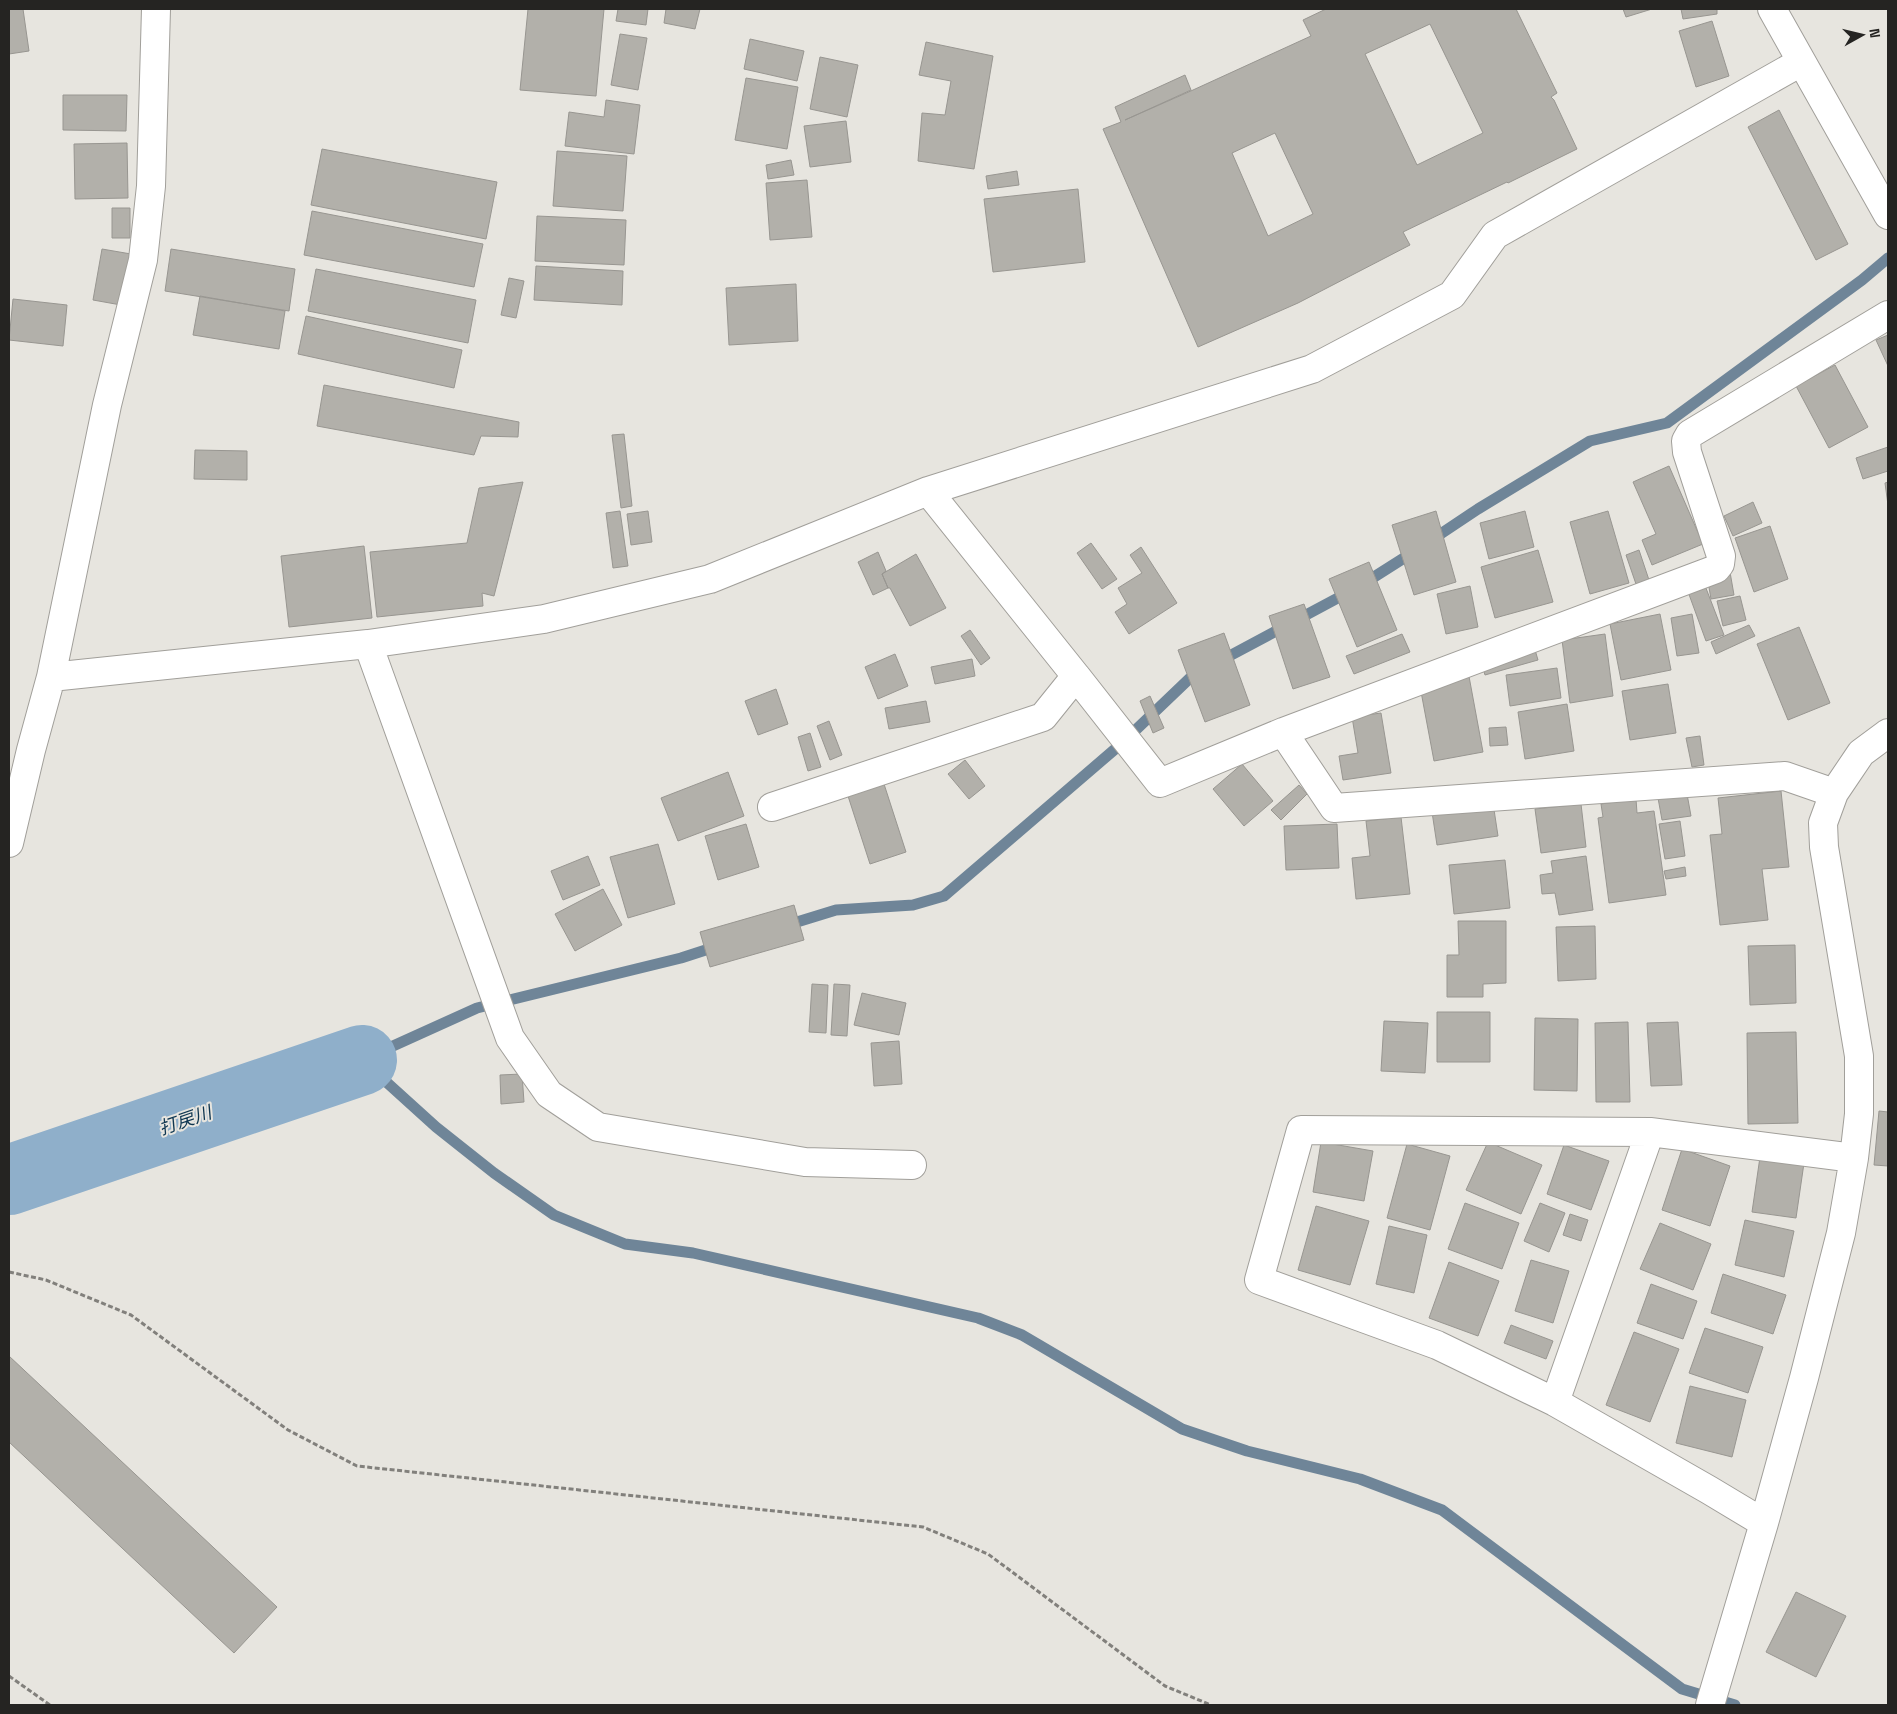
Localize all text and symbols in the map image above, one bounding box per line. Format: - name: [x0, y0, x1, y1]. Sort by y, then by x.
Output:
- north arrow: [1837, 10, 1887, 60]
- text: N: [1865, 27, 1884, 39]
- water label: 打戻川: [156, 1100, 216, 1140]

